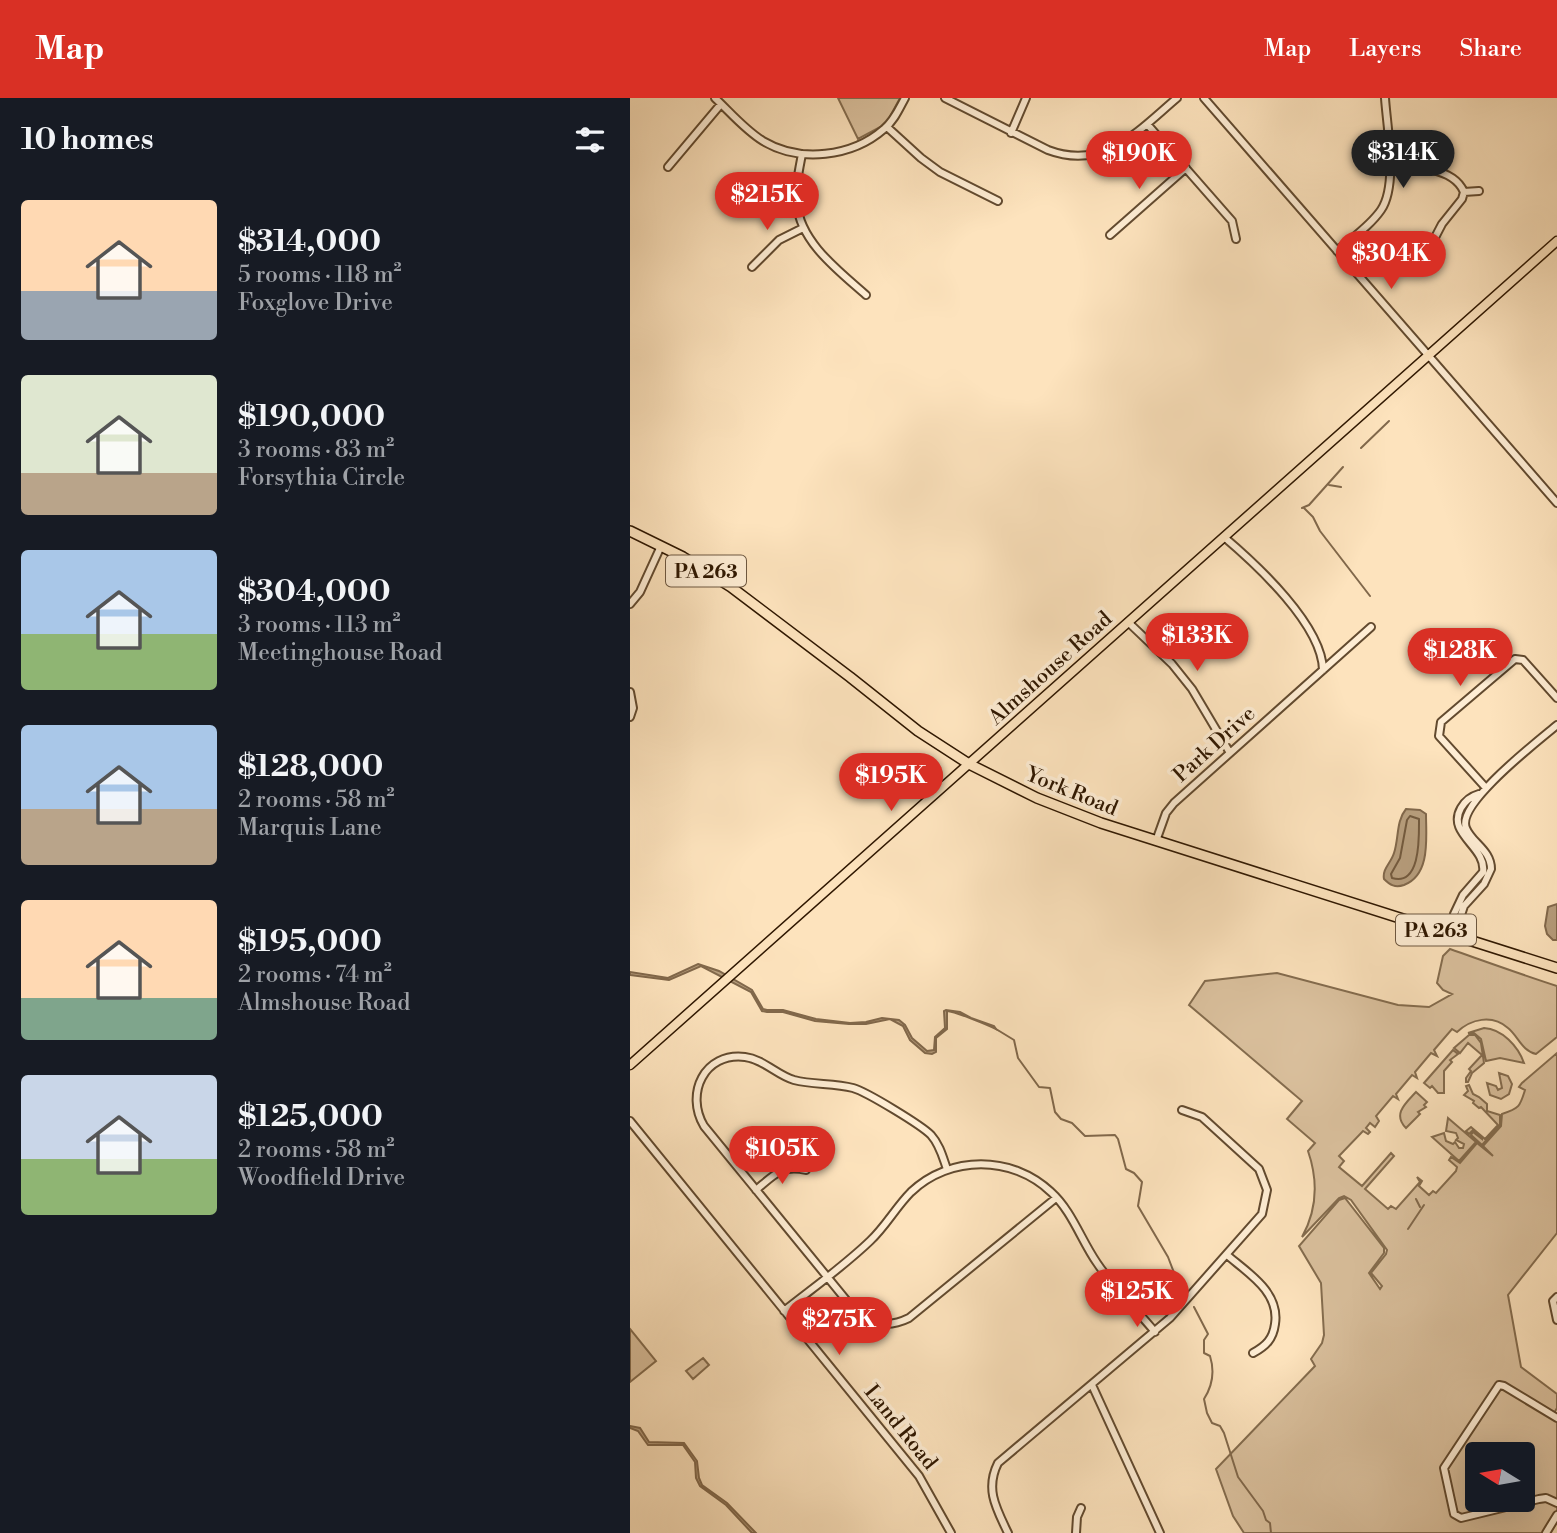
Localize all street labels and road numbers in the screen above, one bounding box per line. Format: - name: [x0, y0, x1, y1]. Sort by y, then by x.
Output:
- road number: PA 263: [666, 556, 746, 586]
- street label: Almshouse Road: [983, 606, 1118, 732]
- street label: Park Drive: [1168, 701, 1261, 788]
- street label: York Road: [1021, 761, 1121, 822]
- road number: PA 263: [1396, 915, 1476, 946]
- street label: Land Road: [858, 1380, 942, 1475]

